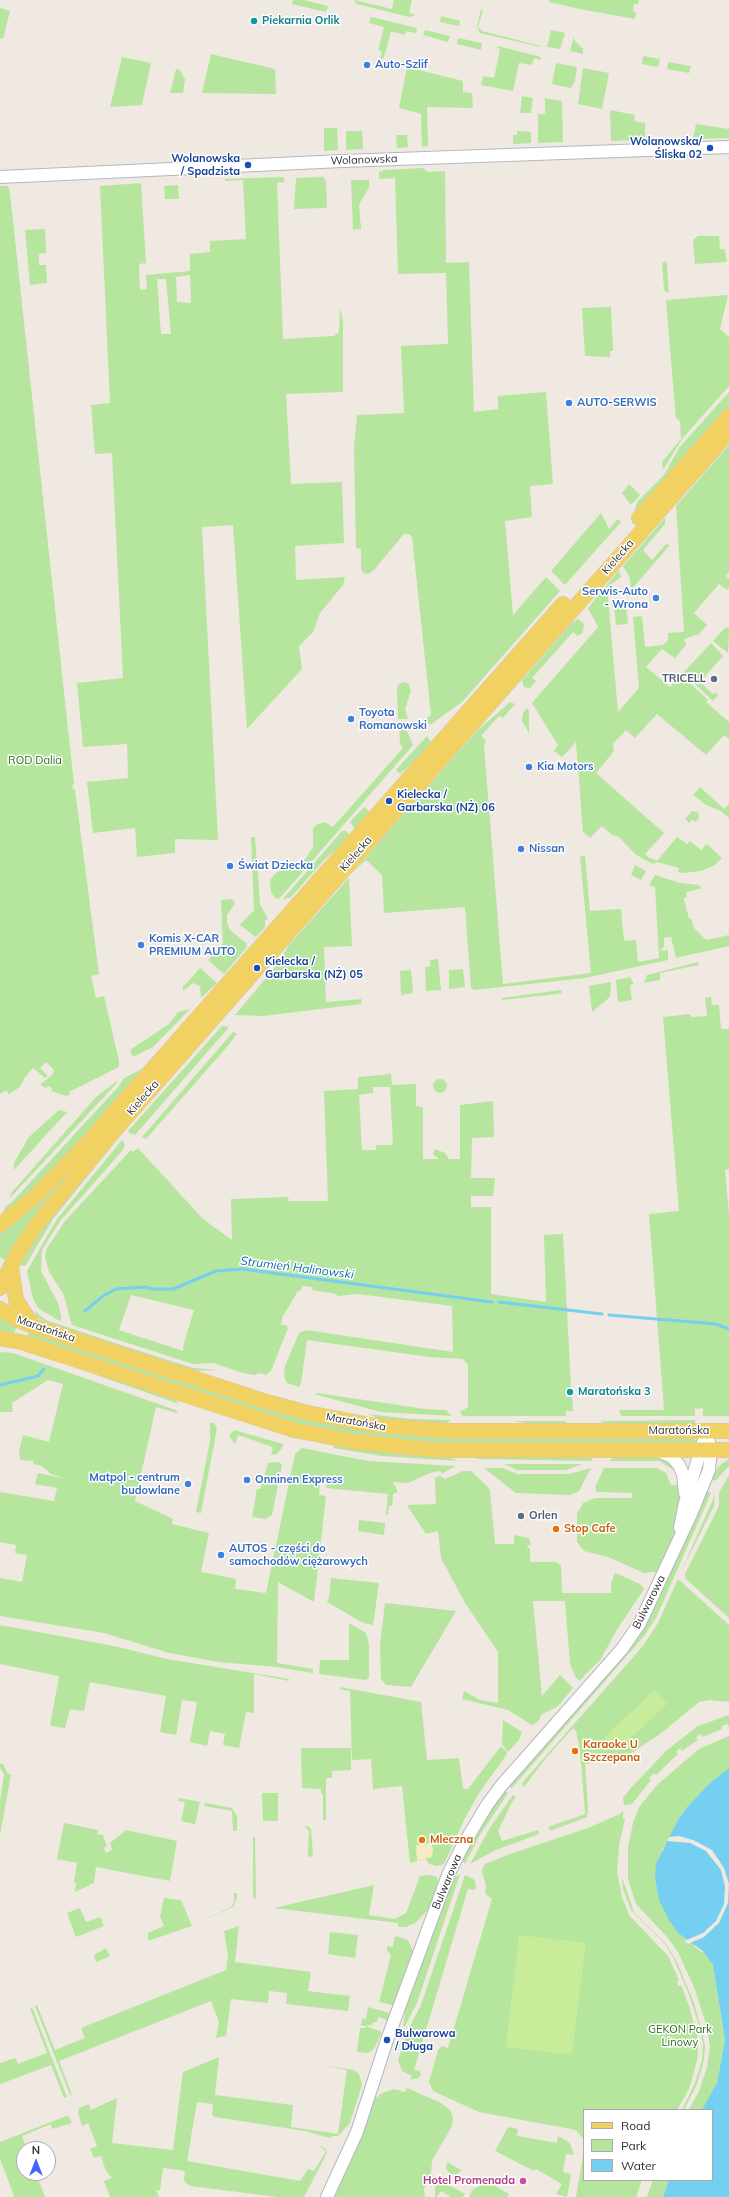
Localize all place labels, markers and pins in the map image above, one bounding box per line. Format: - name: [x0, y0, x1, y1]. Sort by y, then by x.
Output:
- place label: Piekarnia Orlik: [262, 14, 340, 28]
- marker: Piekarnia Orlik: [249, 16, 259, 26]
- place label: Auto-Szlif: [375, 58, 428, 72]
- marker: Auto-Szlif: [362, 60, 372, 70]
- place label: Wolanowska/ Śliska 02: [630, 135, 702, 161]
- marker: Wolanowska/ Śliska 02: [705, 143, 715, 153]
- place label: Wolanowska / Spadzista: [171, 152, 240, 178]
- marker: Wolanowska / Spadzista: [243, 160, 253, 170]
- place label: AUTO-SERWIS: [577, 396, 657, 410]
- marker: AUTO-SERWIS: [564, 398, 574, 408]
- place label: Serwis-Auto - Wrona: [582, 585, 648, 611]
- marker: Serwis-Auto - Wrona: [651, 593, 661, 603]
- place label: TRICELL: [662, 672, 706, 686]
- marker: TRICELL: [709, 674, 719, 684]
- place label: Toyota Romanowski: [359, 706, 427, 732]
- marker: Toyota Romanowski: [346, 714, 356, 724]
- place label: Kia Motors: [537, 760, 593, 774]
- marker: Kia Motors: [524, 762, 534, 772]
- place label: Kielecka / Garbarska (NŻ) 06: [397, 788, 495, 814]
- marker: Kielecka / Garbarska (NŻ) 06: [384, 796, 394, 806]
- place label: Nissan: [529, 842, 565, 856]
- marker: Nissan: [516, 844, 526, 854]
- place label: Świat Dziecka: [238, 859, 313, 873]
- marker: Świat Dziecka: [225, 861, 235, 871]
- place label: Komis X-CAR PREMIUM AUTO: [149, 932, 235, 958]
- marker: Komis X-CAR PREMIUM AUTO: [136, 940, 146, 950]
- place label: Kielecka / Garbarska (NŻ) 05: [265, 955, 363, 981]
- marker: Kielecka / Garbarska (NŻ) 05: [252, 963, 262, 973]
- place label: Maratońska 3: [578, 1385, 651, 1399]
- marker: Maratońska 3: [565, 1387, 575, 1397]
- place label: Matpol - centrum budowlane: [89, 1471, 180, 1497]
- place label: Onninen Express: [255, 1473, 343, 1487]
- marker: Onninen Express: [242, 1475, 252, 1485]
- marker: Matpol - centrum budowlane: [183, 1479, 193, 1489]
- place label: Orlen: [529, 1509, 558, 1523]
- marker: Orlen: [516, 1511, 526, 1521]
- place label: Stop Cafe: [564, 1522, 616, 1536]
- marker: Stop Cafe: [551, 1524, 561, 1534]
- place label: AUTOS - części do samochodów ciężarowych: [229, 1542, 368, 1568]
- marker: AUTOS - części do samochodów ciężarowych: [216, 1550, 226, 1560]
- place label: Karaoke U Szczepana: [583, 1738, 640, 1764]
- marker: Karaoke U Szczepana: [570, 1746, 580, 1756]
- place label: Mleczna: [430, 1833, 473, 1847]
- marker: Mleczna: [417, 1835, 427, 1845]
- place label: Bulwarowa / Długa: [395, 2027, 455, 2053]
- marker: Bulwarowa / Długa: [382, 2035, 392, 2045]
- place label: Hotel Promenada: [423, 2174, 515, 2188]
- marker: Hotel Promenada: [518, 2176, 528, 2186]

